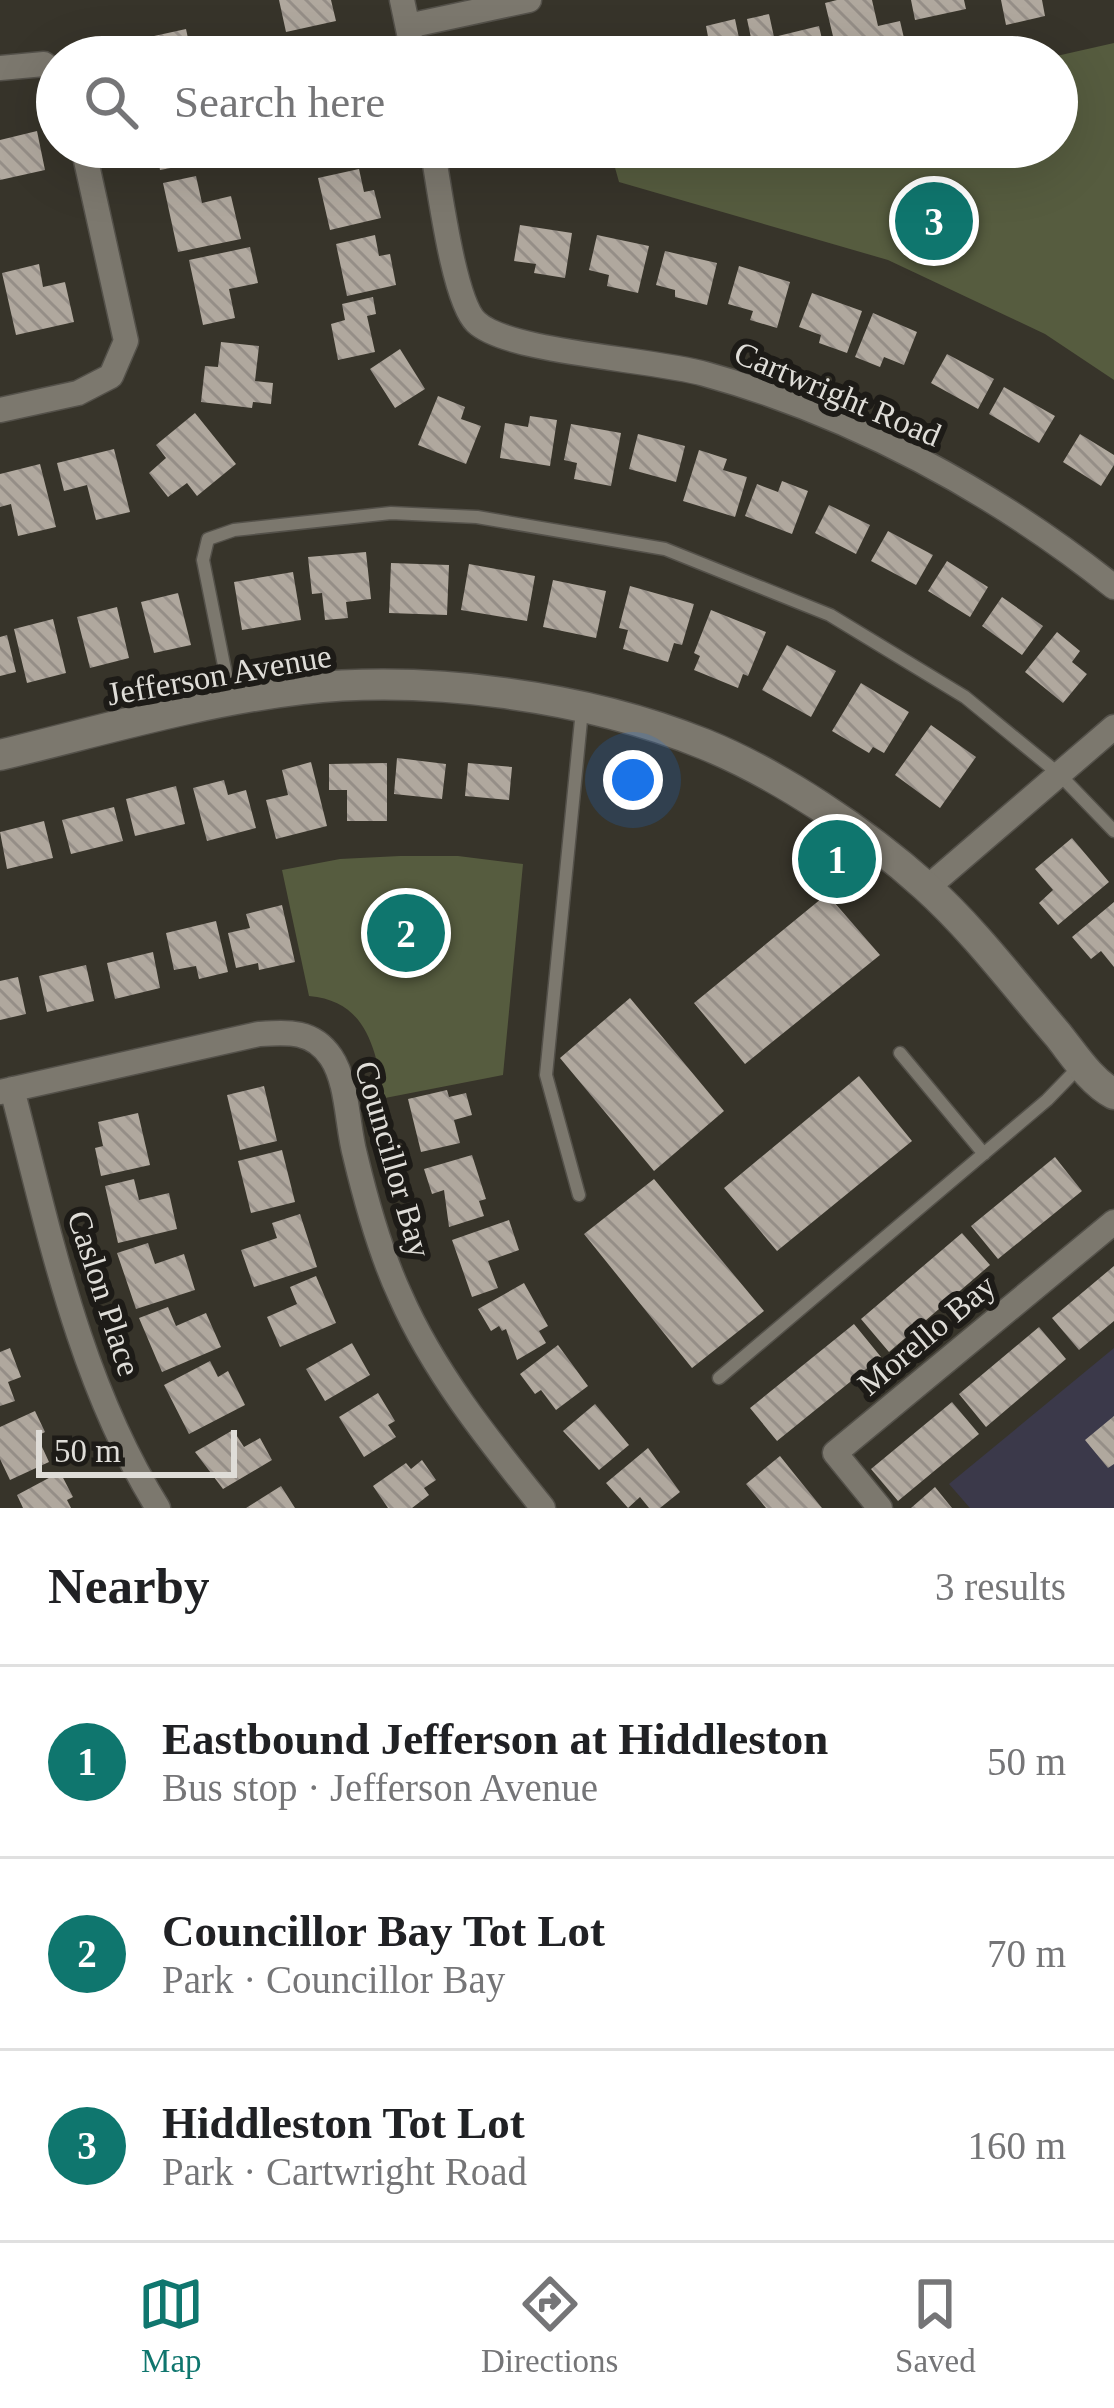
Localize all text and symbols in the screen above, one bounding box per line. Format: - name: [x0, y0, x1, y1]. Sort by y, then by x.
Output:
- search box: [36, 36, 1078, 168]
- icon: search: [78, 69, 144, 135]
- text: Search here: [174, 77, 385, 127]
- pin: 3: [895, 176, 973, 266]
- street label: Cartwright Road: [729, 334, 947, 454]
- street label: Jefferson Avenue: [104, 638, 334, 712]
- your location: [603, 750, 663, 810]
- pin: 1: [798, 814, 876, 904]
- pin: 2: [367, 888, 445, 978]
- street label: Councillor Bay: [348, 1057, 438, 1262]
- street label: Caslon Place: [60, 1206, 148, 1380]
- street label: Morello Bay: [851, 1267, 1003, 1402]
- scale bar: [36, 1424, 237, 1477]
- text: 50 m: [54, 1433, 121, 1469]
- text: Nearby: [48, 1558, 209, 1614]
- text: 3 results: [935, 1565, 1066, 1608]
- text: Eastbound Jefferson at Hiddleston: [162, 1714, 828, 1764]
- text: 1: [77, 1740, 97, 1783]
- text: 50 m: [987, 1740, 1066, 1783]
- text: Bus stop · Jefferson Avenue: [162, 1766, 598, 1809]
- text: Councillor Bay Tot Lot: [162, 1906, 605, 1956]
- text: 2: [77, 1932, 97, 1975]
- text: 70 m: [987, 1932, 1066, 1975]
- text: Park · Councillor Bay: [162, 1958, 505, 2001]
- text: Hiddleston Tot Lot: [162, 2098, 525, 2148]
- text: 3: [77, 2124, 97, 2167]
- text: 160 m: [967, 2124, 1066, 2167]
- text: Park · Cartwright Road: [162, 2150, 527, 2193]
- tab: Map: [138, 2271, 204, 2380]
- tab: Directions: [481, 2271, 618, 2380]
- tab: Saved: [895, 2271, 976, 2380]

